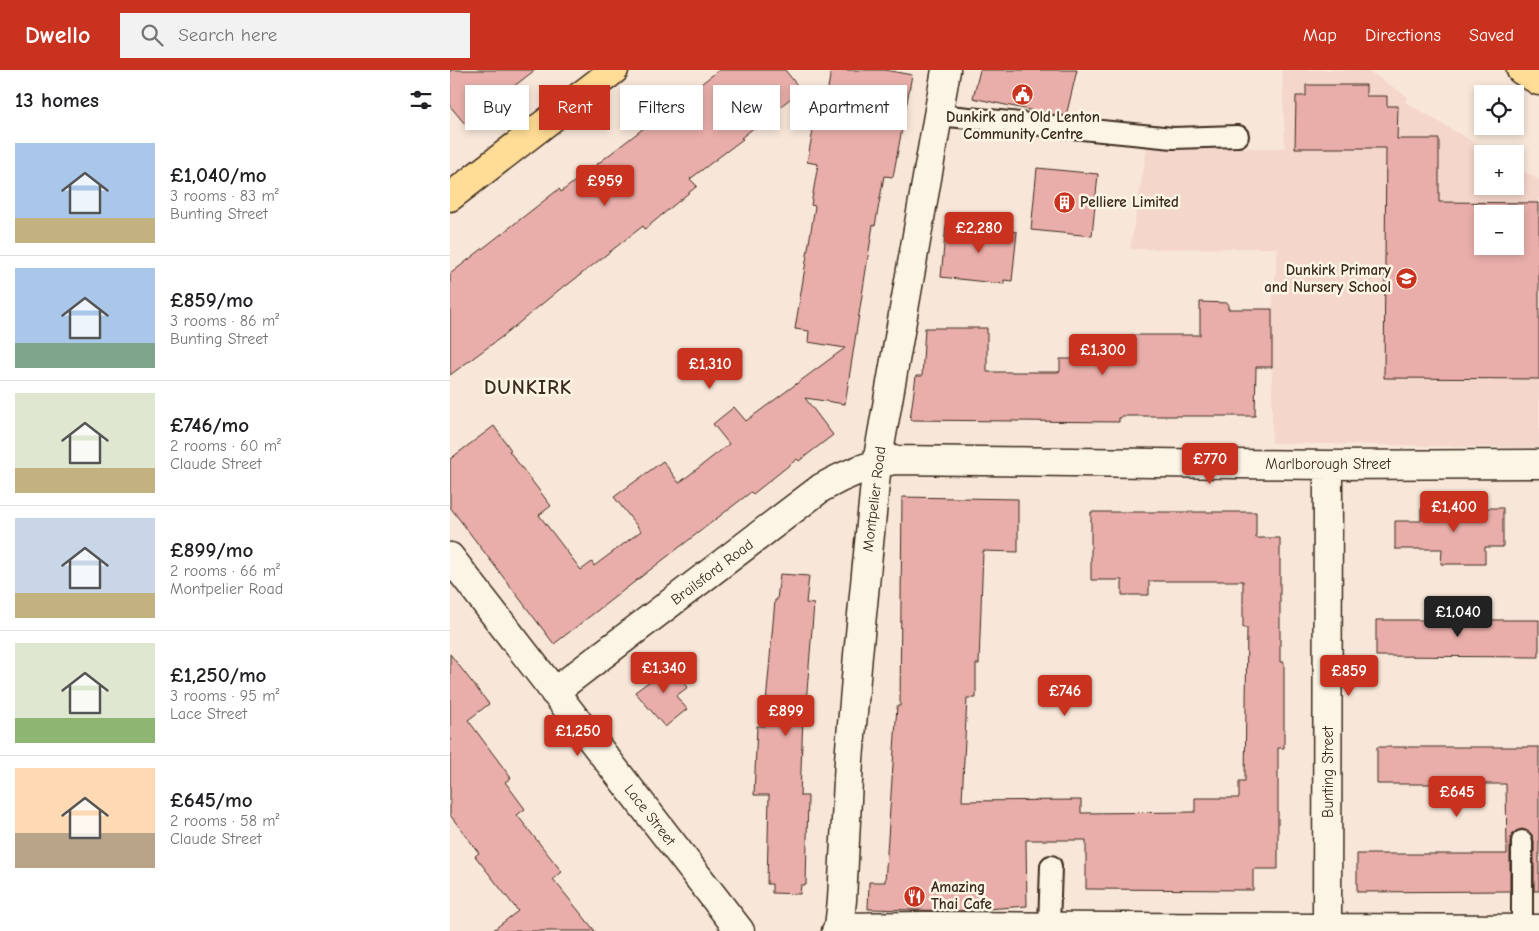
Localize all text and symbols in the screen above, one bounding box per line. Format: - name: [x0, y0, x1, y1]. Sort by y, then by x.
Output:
- search box: [120, 13, 470, 58]
- text: Dwello: [25, 21, 90, 49]
- icon: search: [138, 21, 166, 49]
- text: Search here: [178, 24, 277, 46]
- text: Map: [1303, 25, 1337, 46]
- text: Directions: [1365, 25, 1441, 46]
- text: Saved: [1469, 25, 1514, 46]
- public building icon: Dunkirk and Old Lenton Community Centre: [1011, 82, 1035, 106]
- chip: Buy: [465, 85, 529, 130]
- chip: Rent: [539, 85, 610, 130]
- chip: Filters: [620, 85, 703, 130]
- chip: New: [713, 85, 780, 130]
- chip: Apartment: [790, 85, 907, 130]
- map controls: [1474, 85, 1524, 255]
- button: locate: [1474, 85, 1524, 135]
- icon: filters: [407, 86, 435, 114]
- text: 13 homes: [15, 88, 99, 112]
- place label: Dunkirk and Old Lenton Community Centre: [946, 108, 1100, 143]
- button: +: [1474, 145, 1524, 195]
- icon: home: [55, 163, 115, 223]
- text: £1,040/mo: [170, 163, 267, 187]
- pin: £959: [575, 164, 635, 207]
- text: £959: [587, 172, 623, 190]
- text: 3 rooms · 83 m²: [170, 187, 279, 205]
- building icon: Pelliere Limited: [1052, 190, 1076, 214]
- place label: Pelliere Limited: [1080, 193, 1179, 211]
- text: Bunting Street: [170, 205, 268, 223]
- button: −: [1474, 205, 1524, 255]
- pin: £2,280: [938, 212, 1020, 254]
- text: £2,280: [956, 219, 1002, 237]
- place label: Dunkirk Primary and Nursery School: [1264, 261, 1391, 296]
- school or university icon: Dunkirk Primary and Nursery School: [1395, 267, 1419, 291]
- icon: home: [55, 288, 115, 348]
- text: £859/mo: [170, 288, 253, 312]
- text: 3 rooms · 86 m²: [170, 312, 279, 330]
- text: Bunting Street: [170, 330, 268, 348]
- pin: £1,300: [1062, 334, 1144, 376]
- text: £1,300: [1080, 341, 1126, 359]
- pin: £1,310: [669, 348, 751, 390]
- text: £1,310: [688, 355, 732, 373]
- district label: DUNKIRK: [484, 376, 572, 399]
- icon: home: [55, 413, 115, 473]
- text: £746/mo: [170, 413, 249, 437]
- text: 2 rooms · 60 m²: [170, 437, 281, 455]
- pin: £770: [1180, 442, 1240, 485]
- street label: Montpelier Road: [859, 445, 889, 553]
- text: £770: [1193, 450, 1227, 468]
- text: Claude Street: [170, 455, 262, 473]
- street label: Marlborough Street: [1265, 455, 1391, 473]
- pin: £1,400: [1413, 490, 1495, 533]
- text: £1,400: [1431, 498, 1477, 516]
- street label: Brailsford Road: [667, 535, 757, 609]
- icon: home: [55, 538, 115, 598]
- text: £899/mo: [170, 538, 253, 562]
- text: 2 rooms · 66 m²: [170, 562, 280, 580]
- text: Montpelier Road: [170, 580, 283, 598]
- pin: £1,040: [1417, 596, 1499, 638]
- text: £1,040: [1435, 603, 1481, 621]
- pin: £1,340: [623, 652, 705, 694]
- pin: £859: [1319, 654, 1379, 697]
- text: £1,340: [642, 659, 686, 677]
- text: £859: [1331, 662, 1367, 680]
- icon: home: [55, 663, 115, 723]
- text: £1,250/mo: [170, 663, 266, 687]
- pin: £746: [1035, 674, 1095, 717]
- text: £746: [1049, 682, 1081, 700]
- text: 3 rooms · 95 m²: [170, 687, 280, 705]
- pin: £899: [756, 694, 816, 737]
- text: £899: [768, 702, 804, 720]
- text: Lace Street: [170, 705, 247, 723]
- pin: £1,250: [537, 714, 619, 757]
- text: £1,250: [555, 722, 601, 740]
- street label: Bunting Street: [1319, 725, 1337, 818]
- pin: £645: [1427, 776, 1487, 818]
- street label: Lace Street: [621, 781, 680, 850]
- text: £645: [1440, 783, 1474, 801]
- icon: home: [55, 788, 115, 848]
- text: £645/mo: [170, 788, 253, 812]
- text: 2 rooms · 58 m²: [170, 812, 280, 830]
- text: Claude Street: [170, 830, 262, 848]
- place label: Amazing Thai Cafe: [931, 878, 992, 913]
- restaurant icon: Amazing Thai Cafe: [903, 884, 927, 908]

